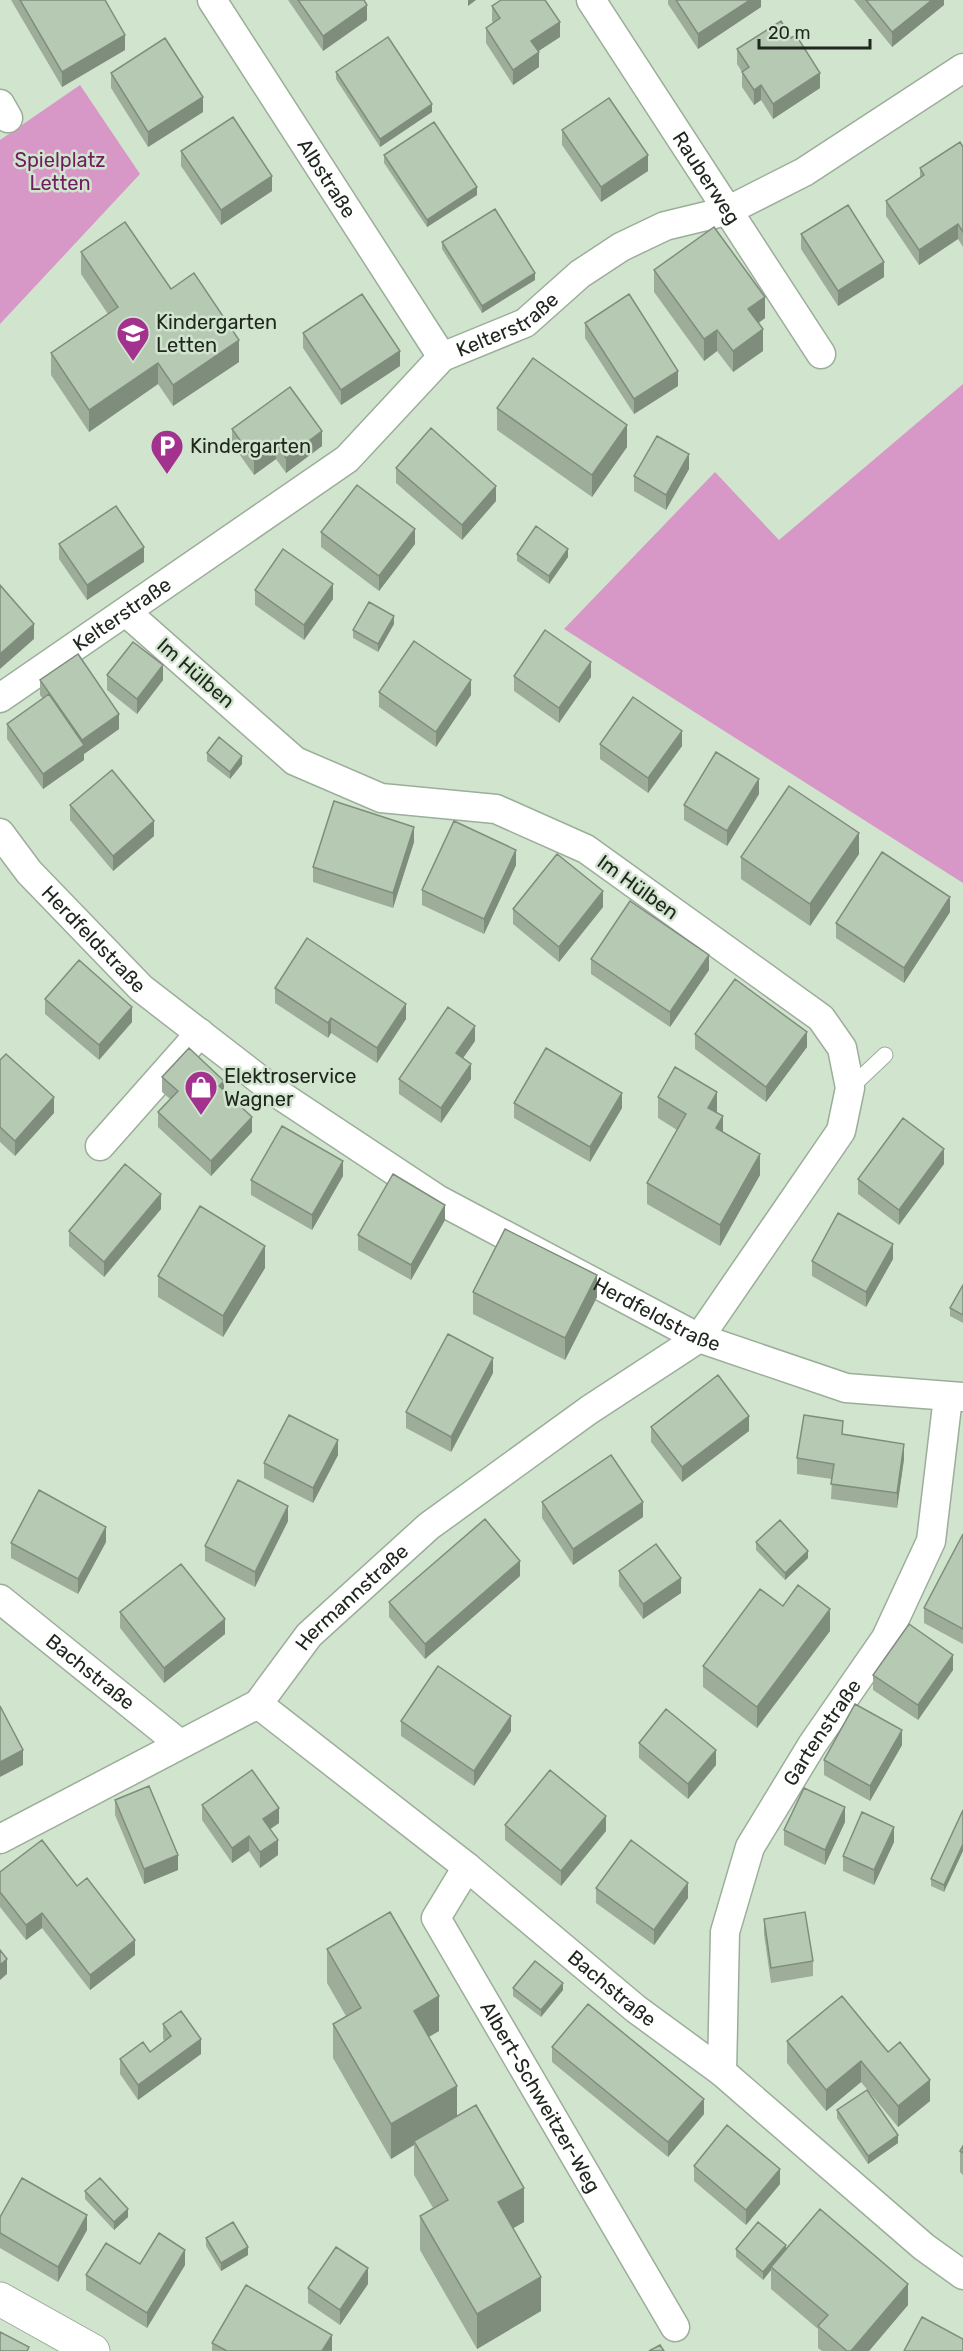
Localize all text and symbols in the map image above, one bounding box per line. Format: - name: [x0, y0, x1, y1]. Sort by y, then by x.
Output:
- scale bar: [759, 12, 870, 50]
- text: 20 m: [768, 22, 810, 44]
- street label: Rauberweg: [668, 127, 745, 229]
- street label: Albstraße: [292, 134, 361, 222]
- park label: Spielplatz Letten: [15, 148, 105, 195]
- street label: Kelterstraße: [453, 287, 563, 362]
- place label: Kindergarten Letten: [156, 310, 277, 357]
- school or university icon: Kindergarten Letten: [115, 315, 151, 362]
- parking icon: Kindergarten: [149, 428, 185, 475]
- place label: Kindergarten: [190, 434, 311, 458]
- street label: Kelterstraße: [68, 572, 175, 656]
- street label: Im Hülben: [152, 633, 240, 713]
- street label: Im Hülben: [593, 850, 683, 924]
- street label: Herdfeldstraße: [37, 881, 151, 998]
- place label: Elektroservice Wagner: [224, 1064, 356, 1111]
- shop icon: Elektroservice Wagner: [183, 1069, 219, 1116]
- street label: Herdfeldstraße: [589, 1272, 723, 1356]
- street label: Hermannstraße: [290, 1539, 413, 1655]
- street label: Bachstraße: [41, 1629, 140, 1715]
- street label: Gartenstraße: [778, 1674, 866, 1790]
- street label: Bachstraße: [563, 1945, 661, 2032]
- street label: Albert-Schweitzer-Weg: [475, 1997, 606, 2197]

